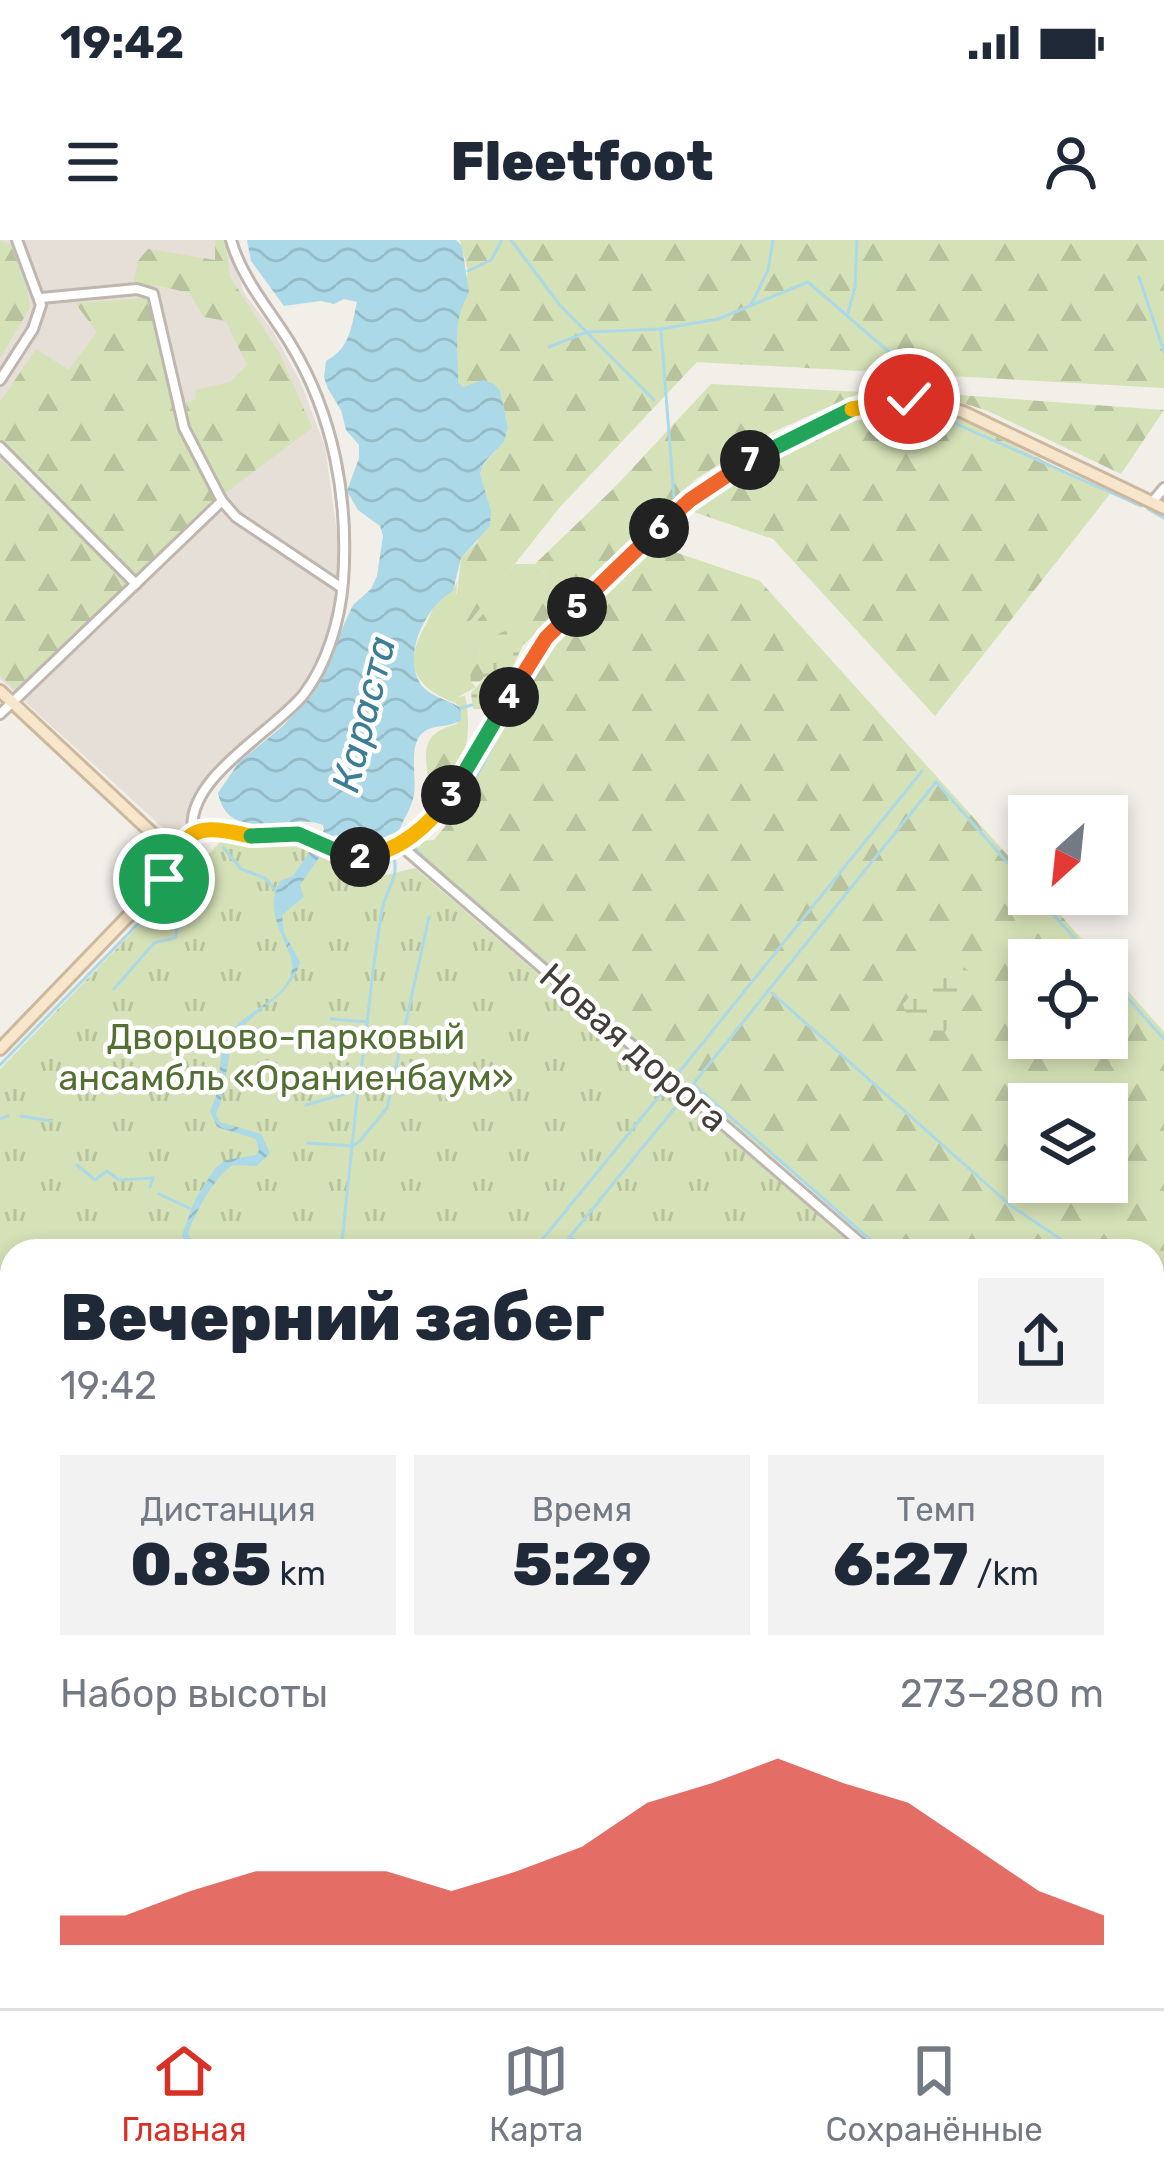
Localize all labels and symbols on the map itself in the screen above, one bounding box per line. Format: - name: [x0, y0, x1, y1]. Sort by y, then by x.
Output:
- pin: [858, 348, 960, 450]
- pin: 7: [720, 430, 780, 490]
- pin: 6: [629, 498, 689, 558]
- pin: 5: [547, 577, 607, 637]
- water label: Караста: [322, 632, 405, 797]
- pin: 4: [479, 667, 539, 727]
- pin: 3: [421, 765, 481, 825]
- north arrow: [1008, 795, 1128, 915]
- pin: 2: [330, 827, 390, 887]
- pin: [113, 828, 215, 930]
- street label: Новая дорога: [531, 954, 736, 1141]
- park label: Дворцово-парковый ансамбль «Ораниенбаум»: [58, 1015, 514, 1099]

